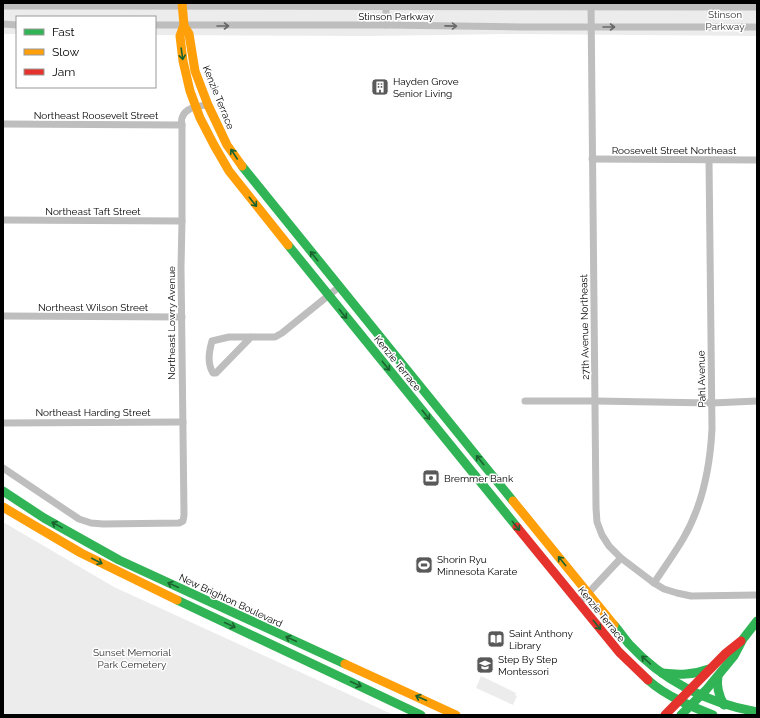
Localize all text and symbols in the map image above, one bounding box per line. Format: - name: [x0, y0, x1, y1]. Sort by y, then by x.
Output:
- park label: Stinson Parkway: [705, 9, 745, 32]
- street label: Stinson Parkway: [358, 11, 434, 22]
- legend: [16, 16, 156, 88]
- one-way arrow: [216, 22, 229, 30]
- one-way arrow: [444, 22, 457, 30]
- one-way arrow: [602, 23, 615, 31]
- text: Fast: [52, 25, 75, 39]
- text: Slow: [52, 45, 79, 59]
- one-way arrow: [178, 47, 186, 60]
- street label: Kenzie Terrace: [201, 64, 236, 131]
- text: Jam: [52, 65, 75, 79]
- place label: Hayden Grove Senior Living: [393, 76, 459, 99]
- building icon: Hayden Grove Senior Living: [370, 77, 390, 97]
- street label: Northeast Roosevelt Street: [34, 110, 159, 121]
- street label: Roosevelt Street Northeast: [612, 145, 737, 156]
- one-way arrow: [229, 148, 237, 160]
- one-way arrow: [248, 196, 257, 207]
- street label: Northeast Taft Street: [45, 206, 141, 217]
- one-way arrow: [310, 251, 318, 262]
- street label: Northeast Lowry Avenue: [166, 266, 177, 380]
- street label: 27th Avenue Northeast: [578, 274, 591, 380]
- street label: Northeast Wilson Street: [38, 302, 149, 313]
- one-way arrow: [339, 308, 348, 319]
- street label: Kenzie Terrace: [372, 334, 423, 393]
- street label: Pahl Avenue: [695, 350, 707, 408]
- one-way arrow: [381, 361, 390, 372]
- street label: Northeast Harding Street: [35, 407, 151, 418]
- one-way arrow: [421, 409, 430, 420]
- one-way arrow: [475, 455, 484, 466]
- bank icon: Bremmer Bank: [421, 468, 441, 488]
- place label: Bremmer Bank: [444, 473, 514, 484]
- one-way arrow: [512, 520, 520, 531]
- one-way arrow: [51, 521, 63, 529]
- place label: Shorin Ryu Minnesota Karate: [437, 554, 518, 577]
- sports icon: Shorin Ryu Minnesota Karate: [414, 555, 434, 575]
- one-way arrow: [557, 556, 566, 567]
- one-way arrow: [91, 558, 103, 566]
- street label: New Brighton Boulevard: [177, 572, 284, 629]
- one-way arrow: [167, 581, 179, 588]
- street label: Kenzie Terrace: [576, 585, 627, 644]
- one-way arrow: [593, 620, 601, 631]
- one-way arrow: [224, 622, 236, 629]
- place label: Saint Anthony Library: [509, 628, 573, 651]
- library icon: Saint Anthony Library: [486, 629, 506, 649]
- one-way arrow: [285, 635, 297, 643]
- park label: Sunset Memorial Park Cemetery: [93, 647, 171, 670]
- place label: Step By Step Montessori: [498, 654, 557, 677]
- school or university icon: Step By Step Montessori: [475, 655, 495, 675]
- one-way arrow: [641, 655, 651, 665]
- one-way arrow: [349, 681, 361, 688]
- one-way arrow: [415, 694, 427, 701]

